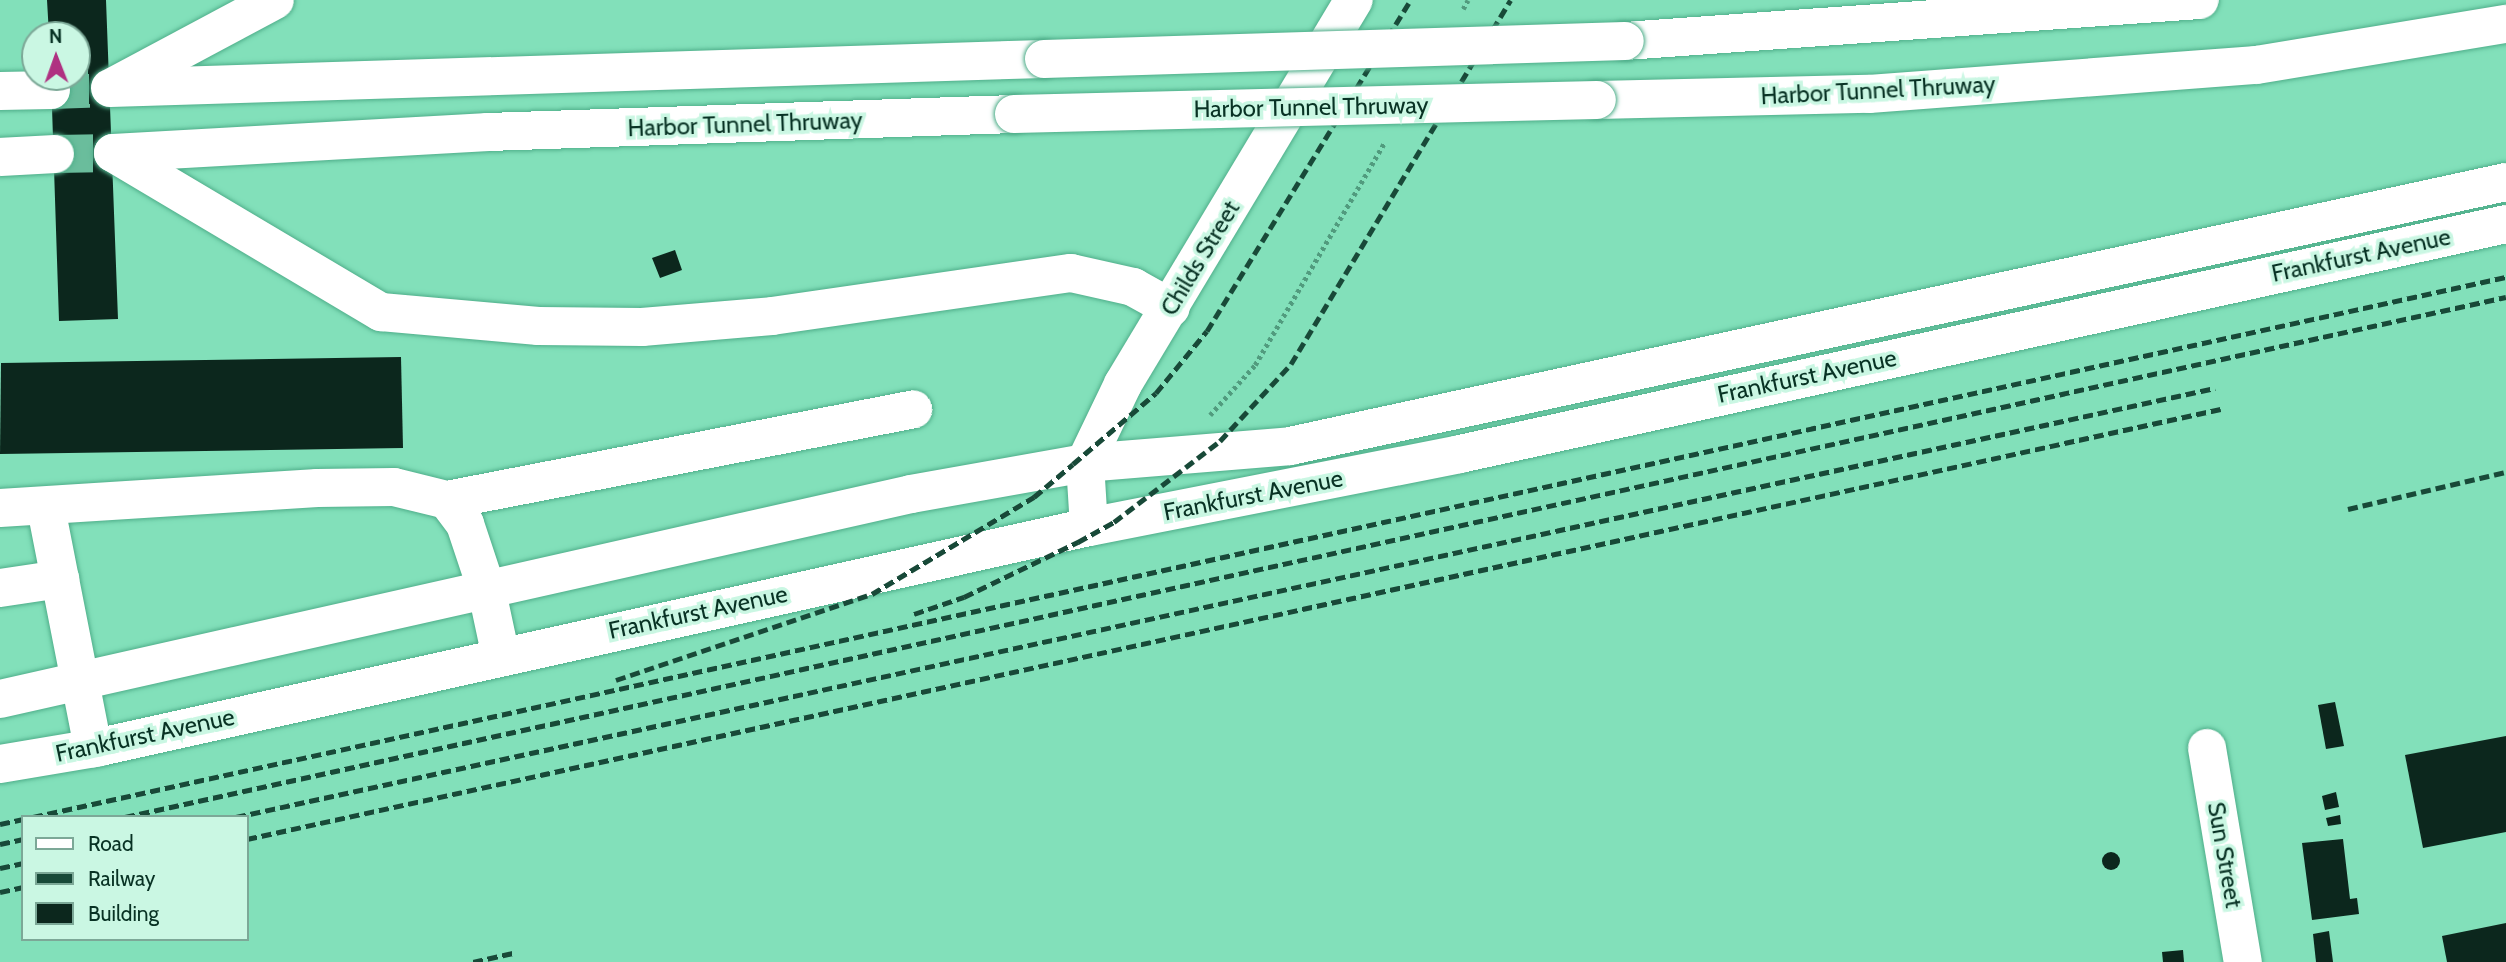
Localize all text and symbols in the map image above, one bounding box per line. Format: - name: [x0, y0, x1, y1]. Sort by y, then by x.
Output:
- north arrow: [21, 21, 91, 91]
- text: N: [49, 25, 63, 48]
- street label: Harbor Tunnel Thruway: [1760, 69, 1996, 111]
- street label: Harbor Tunnel Thruway: [1193, 91, 1429, 123]
- street label: Harbor Tunnel Thruway: [627, 106, 863, 142]
- street label: Childs Street: [1154, 195, 1246, 321]
- street label: Frankfurst Avenue: [2269, 222, 2453, 288]
- street label: Frankfurst Avenue: [1715, 343, 1899, 409]
- street label: Frankfurst Avenue: [1161, 463, 1345, 527]
- street label: Frankfurst Avenue: [606, 579, 790, 645]
- street label: Frankfurst Avenue: [53, 702, 237, 768]
- street label: Sun Street: [2202, 800, 2248, 910]
- legend: [21, 815, 248, 941]
- text: Road: [88, 831, 134, 856]
- text: Railway: [88, 866, 155, 891]
- text: Building: [88, 901, 159, 926]

